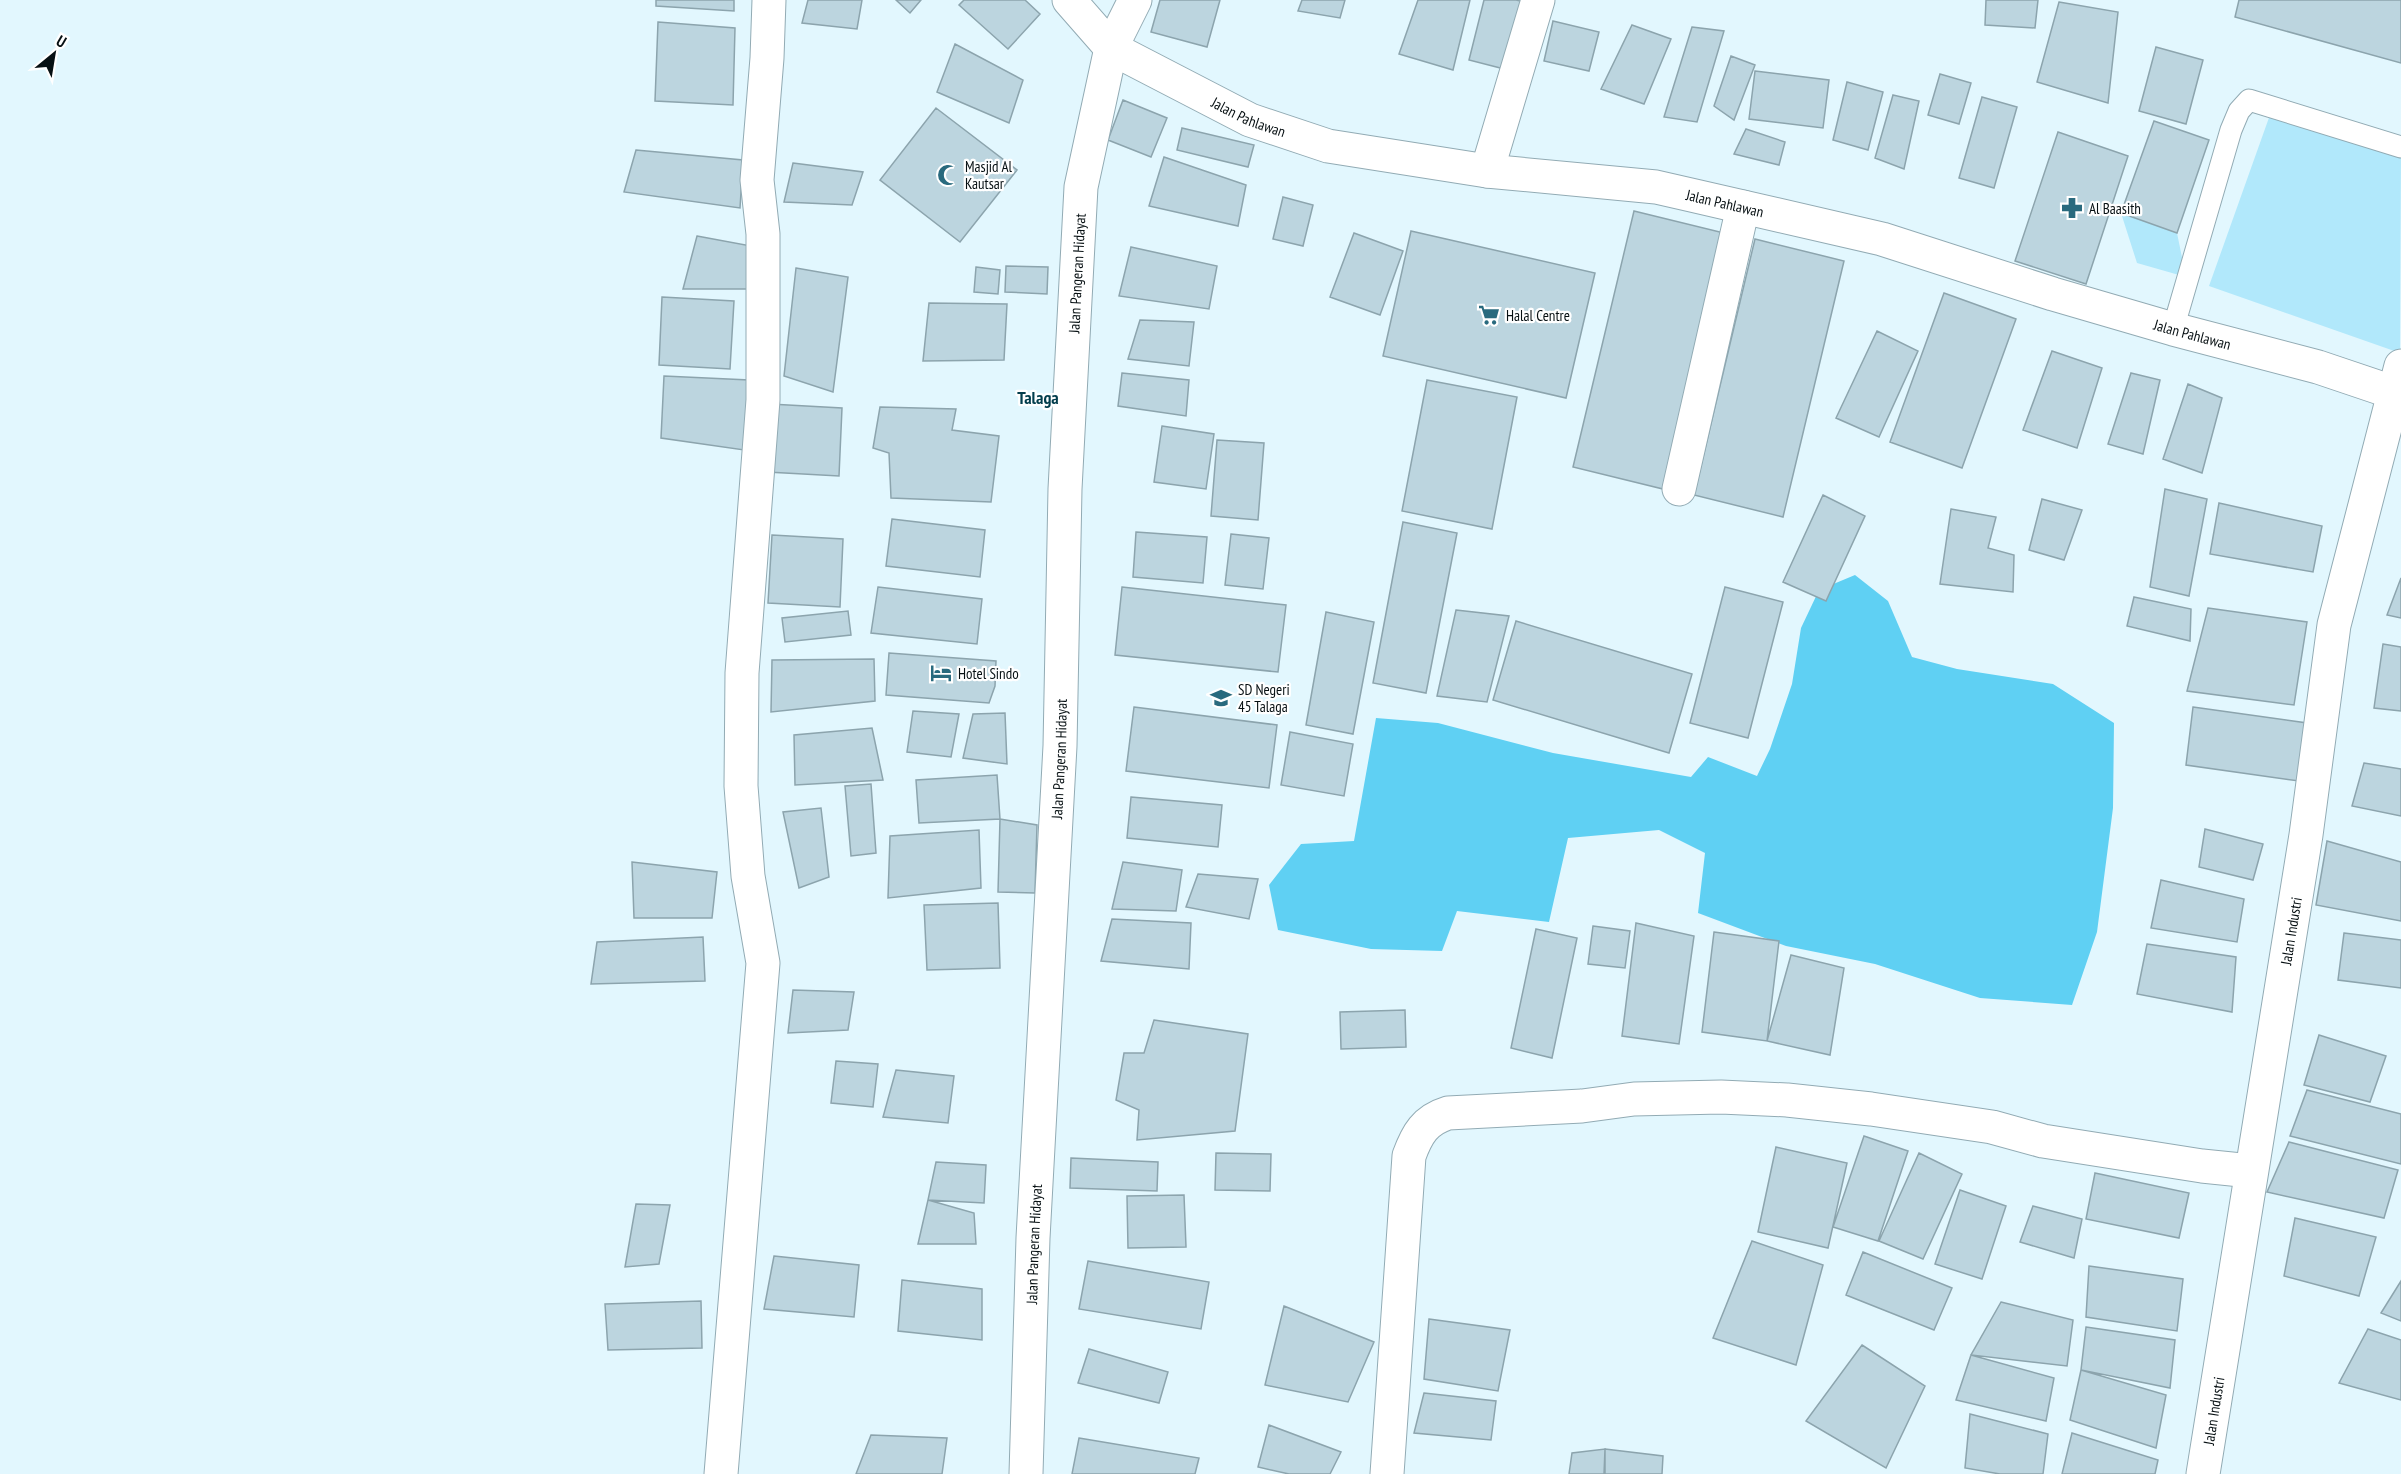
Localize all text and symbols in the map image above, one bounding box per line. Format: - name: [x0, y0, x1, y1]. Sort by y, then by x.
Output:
- north arrow: [24, 24, 84, 84]
- text: U: [53, 30, 70, 52]
- street label: Jalan Pahlawan: [1208, 92, 1288, 141]
- place label: Masjid Al Kautsar: [965, 157, 1012, 193]
- mosque icon: Masjid Al Kautsar: [936, 163, 960, 187]
- street label: Jalan Pahlawan: [1683, 184, 1766, 221]
- pharmacy icon: Al Baasith: [2060, 196, 2084, 220]
- place label: Al Baasith: [2089, 199, 2141, 218]
- street label: Jalan Pangeran Hidayat: [1064, 213, 1089, 335]
- supermarket icon: Halal Centre: [1477, 303, 1501, 327]
- place label: Halal Centre: [1506, 306, 1570, 325]
- street label: Jalan Pahlawan: [2151, 314, 2233, 353]
- district label: Talaga: [1017, 386, 1059, 409]
- hotel icon: Hotel Sindo: [929, 661, 953, 685]
- place label: Hotel Sindo: [958, 664, 1019, 683]
- place label: SD Negeri 45 Talaga: [1238, 680, 1290, 716]
- school or university icon: SD Negeri 45 Talaga: [1209, 686, 1233, 710]
- street label: Jalan Pangeran Hidayat: [1046, 699, 1070, 820]
- street label: Jalan Industri: [2276, 896, 2305, 967]
- street label: Jalan Pangeran Hidayat: [1022, 1184, 1045, 1305]
- street label: Jalan Industri: [2198, 1375, 2228, 1447]

